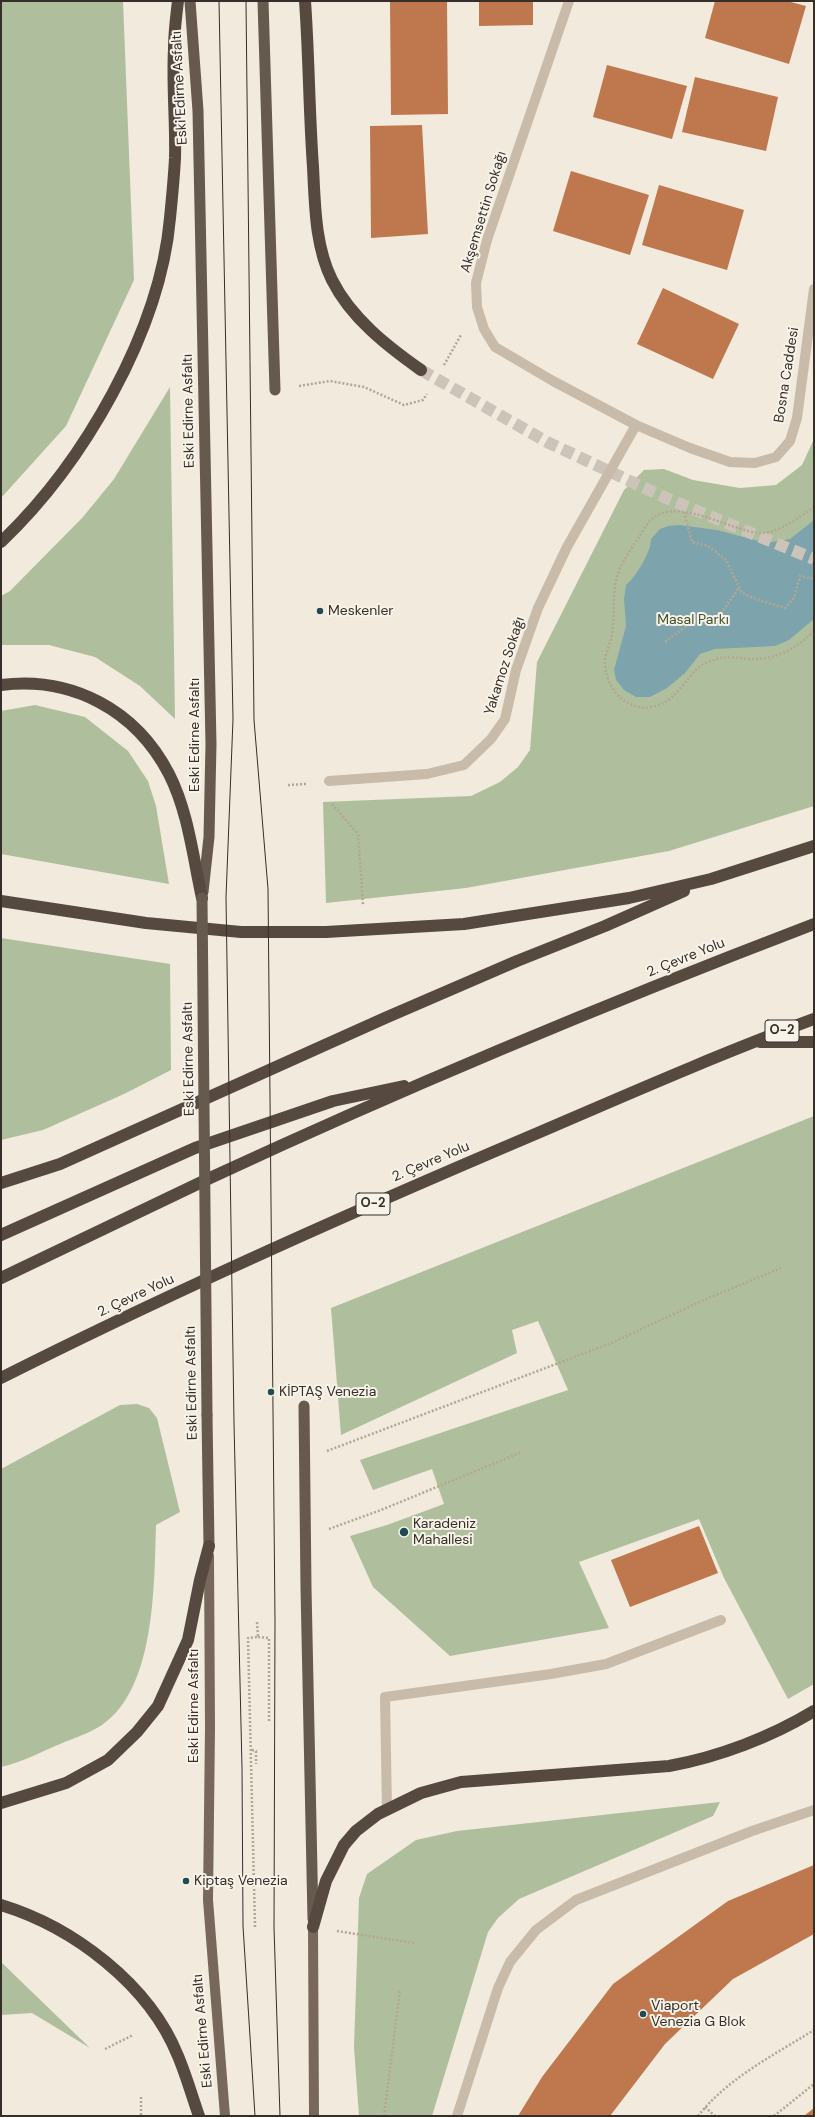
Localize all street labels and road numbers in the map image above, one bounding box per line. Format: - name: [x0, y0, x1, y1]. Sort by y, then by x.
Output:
- street label: Eski Edirne Asfaltı: [169, 31, 191, 145]
- street label: Akşemsettin Sokağı: [458, 149, 510, 275]
- street label: Bosna Caddesi: [771, 326, 803, 424]
- street label: Eski Edirne Asfaltı: [180, 354, 198, 468]
- street label: Yakamoz Sokağı: [481, 615, 529, 717]
- street label: Eski Edirne Asfaltı: [187, 678, 203, 792]
- street label: 2. Çevre Yolu: [645, 935, 727, 981]
- street label: Eski Edirne Asfaltı: [180, 1002, 198, 1116]
- road number: O-2: [765, 1020, 799, 1042]
- street label: 2. Çevre Yolu: [390, 1138, 472, 1186]
- road number: O-2: [356, 1193, 390, 1215]
- street label: 2. Çevre Yolu: [95, 1271, 177, 1321]
- street label: Eski Edirne Asfaltı: [183, 1326, 201, 1440]
- street label: Eski Edirne Asfaltı: [186, 1649, 202, 1763]
- street label: Eski Edirne Asfaltı: [190, 1973, 216, 2089]

